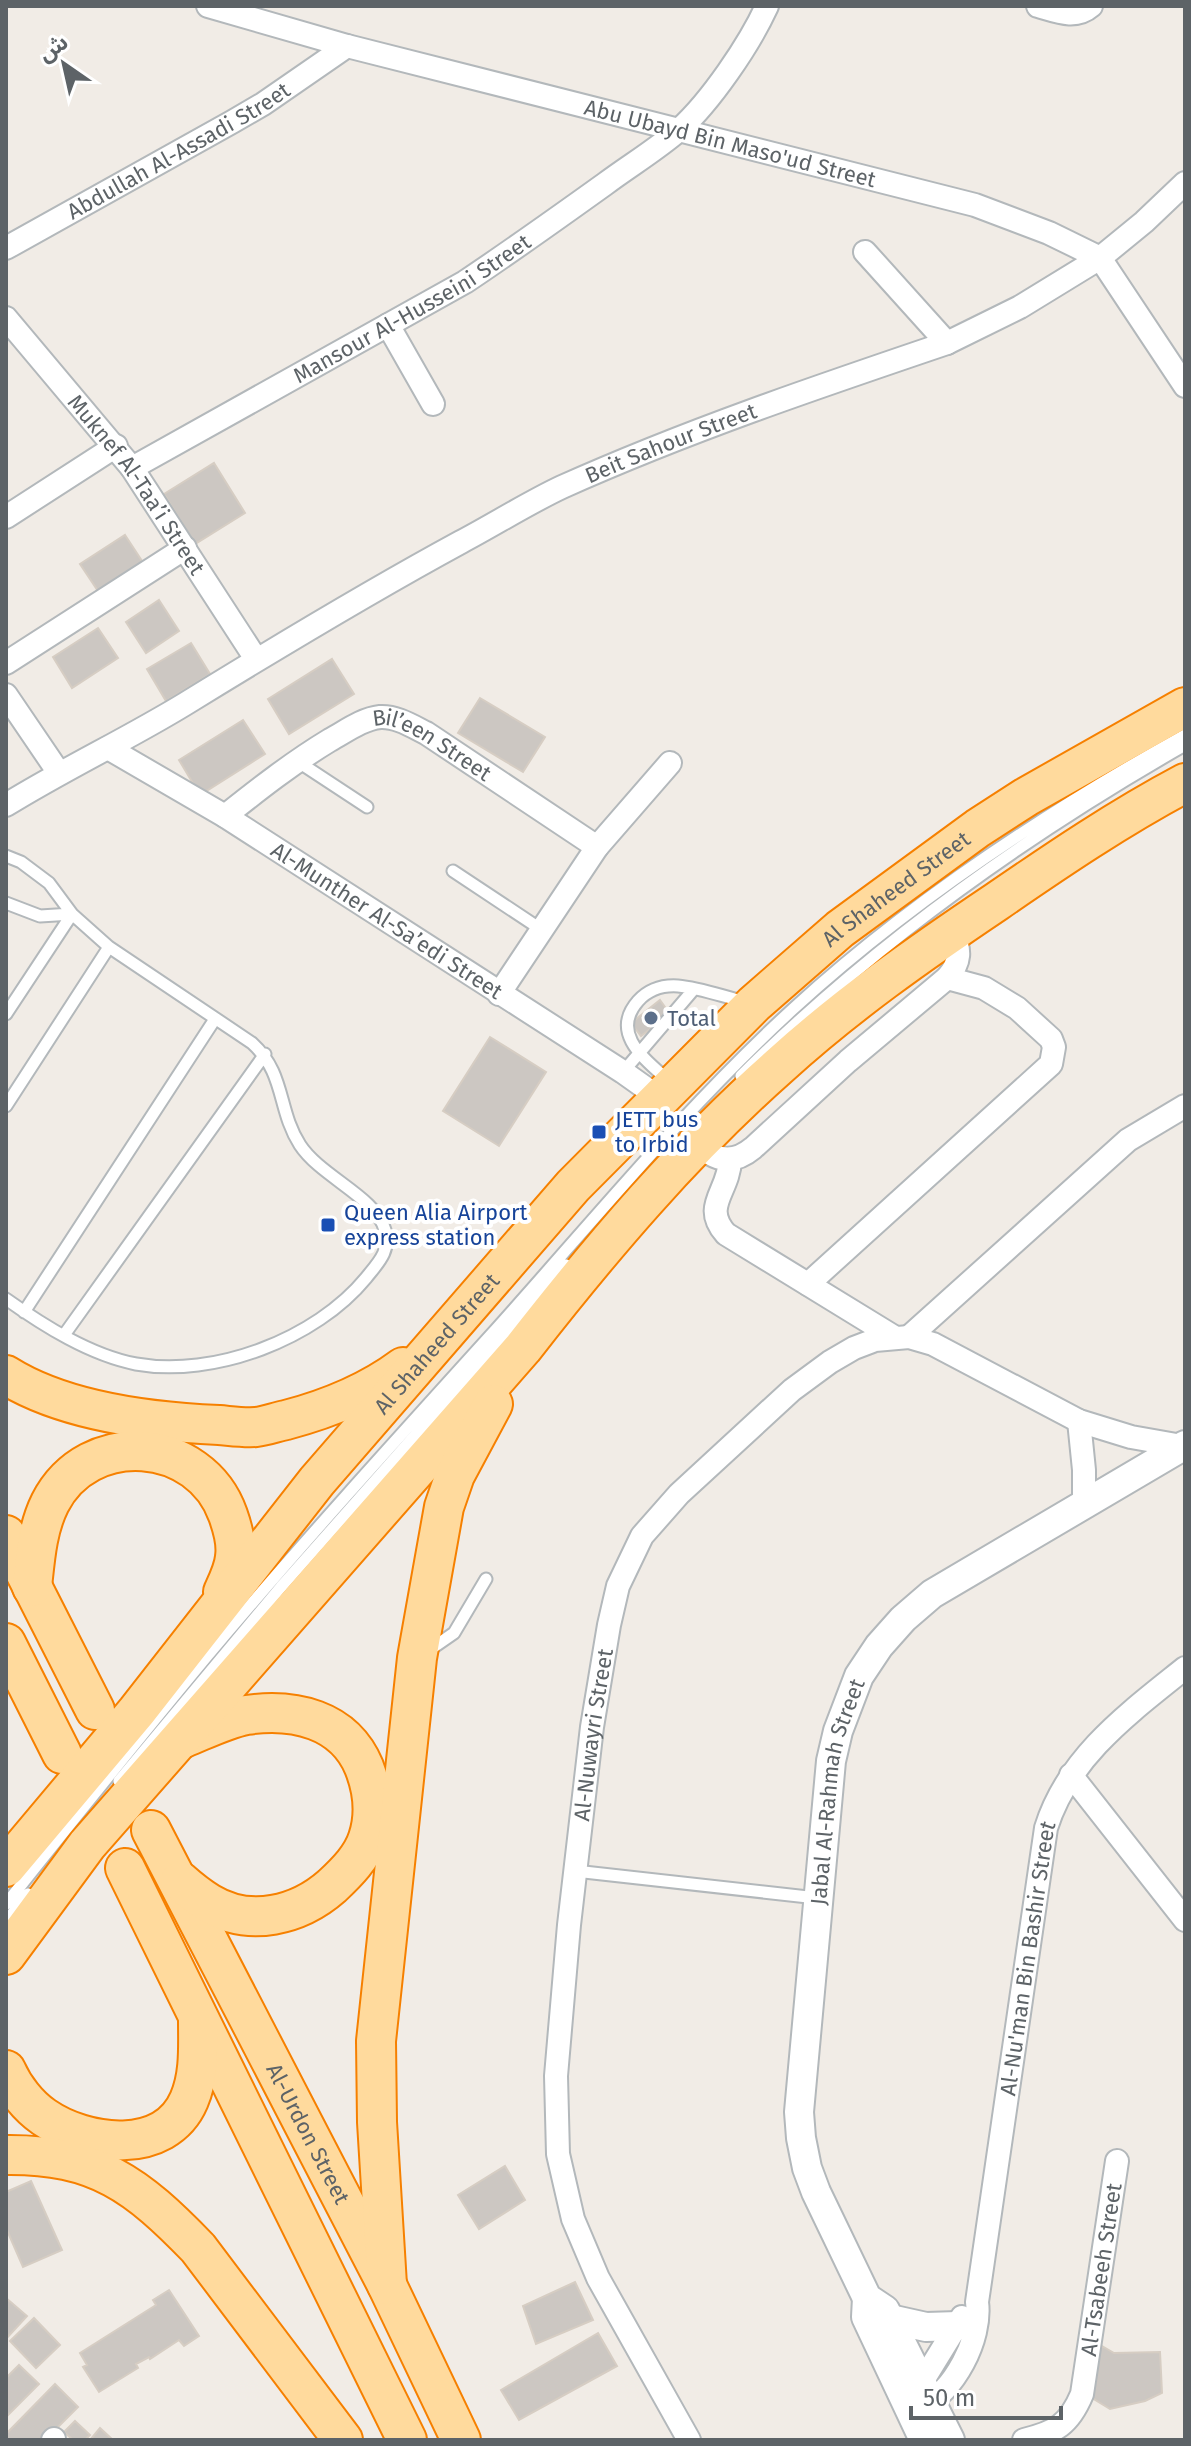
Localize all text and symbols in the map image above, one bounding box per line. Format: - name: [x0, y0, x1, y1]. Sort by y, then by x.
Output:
- north arrow: [24, 24, 104, 104]
- text: ش: [33, 28, 73, 67]
- street label: Abdullah Al-Assadi Street: [62, 76, 295, 225]
- street label: Abu Ubayd Bin Maso'ud Street: [582, 94, 879, 193]
- street label: Mansour Al-Husseini Street: [288, 228, 536, 389]
- street label: Muknef Al-Taa’i Street: [62, 389, 211, 580]
- street label: Beit Sahour Street: [581, 397, 760, 489]
- street label: Bil’een Street: [371, 703, 497, 787]
- street label: Al Shaheed Street: [816, 825, 975, 953]
- street label: Al-Munther Al-Sa’edi Street: [266, 836, 508, 1005]
- place label: Total: [667, 1005, 716, 1032]
- marker: Total: [642, 1009, 660, 1027]
- place label: JETT bus to Irbid: [615, 1106, 698, 1158]
- marker: JETT bus to Irbid: [590, 1123, 608, 1141]
- place label: Queen Alia Airport express station: [344, 1199, 527, 1251]
- marker: Queen Alia Airport express station: [319, 1216, 337, 1234]
- street label: Al Shaheed Street: [368, 1268, 505, 1420]
- street label: Al-Nuwayri Street: [568, 1646, 619, 1822]
- street label: Jabal Al-Rahmah Street: [805, 1675, 871, 1906]
- street label: Al-Nu'man Bin Bashir Street: [994, 1817, 1061, 2097]
- street label: Al-Urdon Street: [260, 2059, 356, 2209]
- street label: Al-Tsabeeh Street: [1075, 2181, 1128, 2358]
- scale bar: [911, 2370, 1061, 2420]
- text: 50 m: [923, 2384, 975, 2412]

